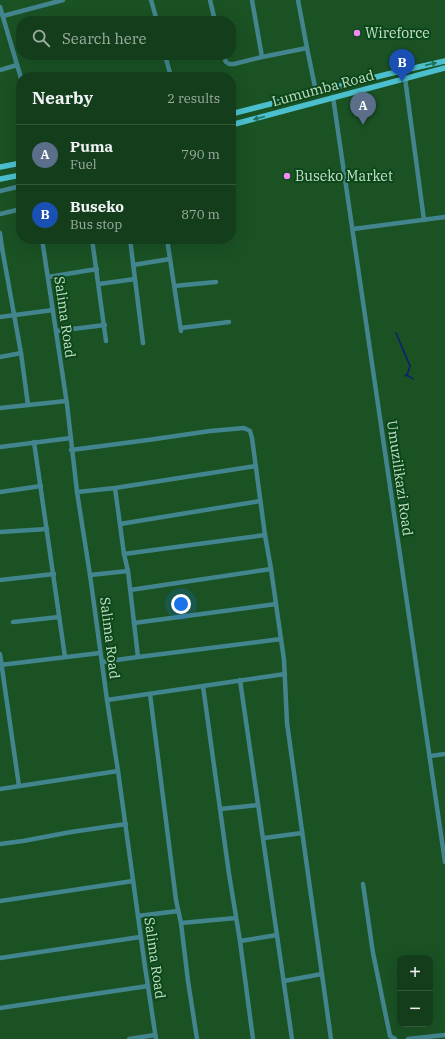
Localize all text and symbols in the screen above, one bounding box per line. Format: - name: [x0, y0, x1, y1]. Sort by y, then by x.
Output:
- search box: [16, 16, 236, 60]
- place label: Wireforce: [365, 24, 430, 42]
- icon: search: [30, 27, 52, 49]
- marker: Wireforce: [352, 28, 362, 38]
- text: Search here: [62, 29, 147, 48]
- pin: B: [389, 49, 415, 82]
- one-way arrow: [425, 61, 437, 67]
- street label: Lumumba Road: [270, 66, 376, 110]
- text: Nearby: [32, 87, 93, 109]
- text: 2 results: [167, 90, 220, 107]
- pin: A: [350, 92, 376, 125]
- one-way arrow: [252, 115, 264, 121]
- text: Puma: [70, 137, 113, 156]
- text: A: [40, 146, 50, 163]
- text: 790 m: [181, 146, 220, 163]
- text: Fuel: [70, 156, 97, 173]
- place label: Buseko Market: [295, 167, 393, 185]
- marker: Buseko Market: [282, 171, 292, 181]
- text: Buseko: [70, 197, 124, 216]
- text: B: [40, 206, 50, 223]
- text: 870 m: [181, 206, 220, 223]
- text: Bus stop: [70, 216, 122, 233]
- street label: Salima Road: [50, 275, 80, 359]
- street label: Umuzilikazi Road: [383, 419, 417, 537]
- your location: [171, 594, 191, 614]
- street label: Salima Road: [96, 596, 124, 680]
- street label: Salima Road: [140, 916, 170, 1000]
- map controls: [397, 955, 433, 1027]
- button: +: [397, 955, 433, 991]
- button: −: [397, 991, 433, 1027]

